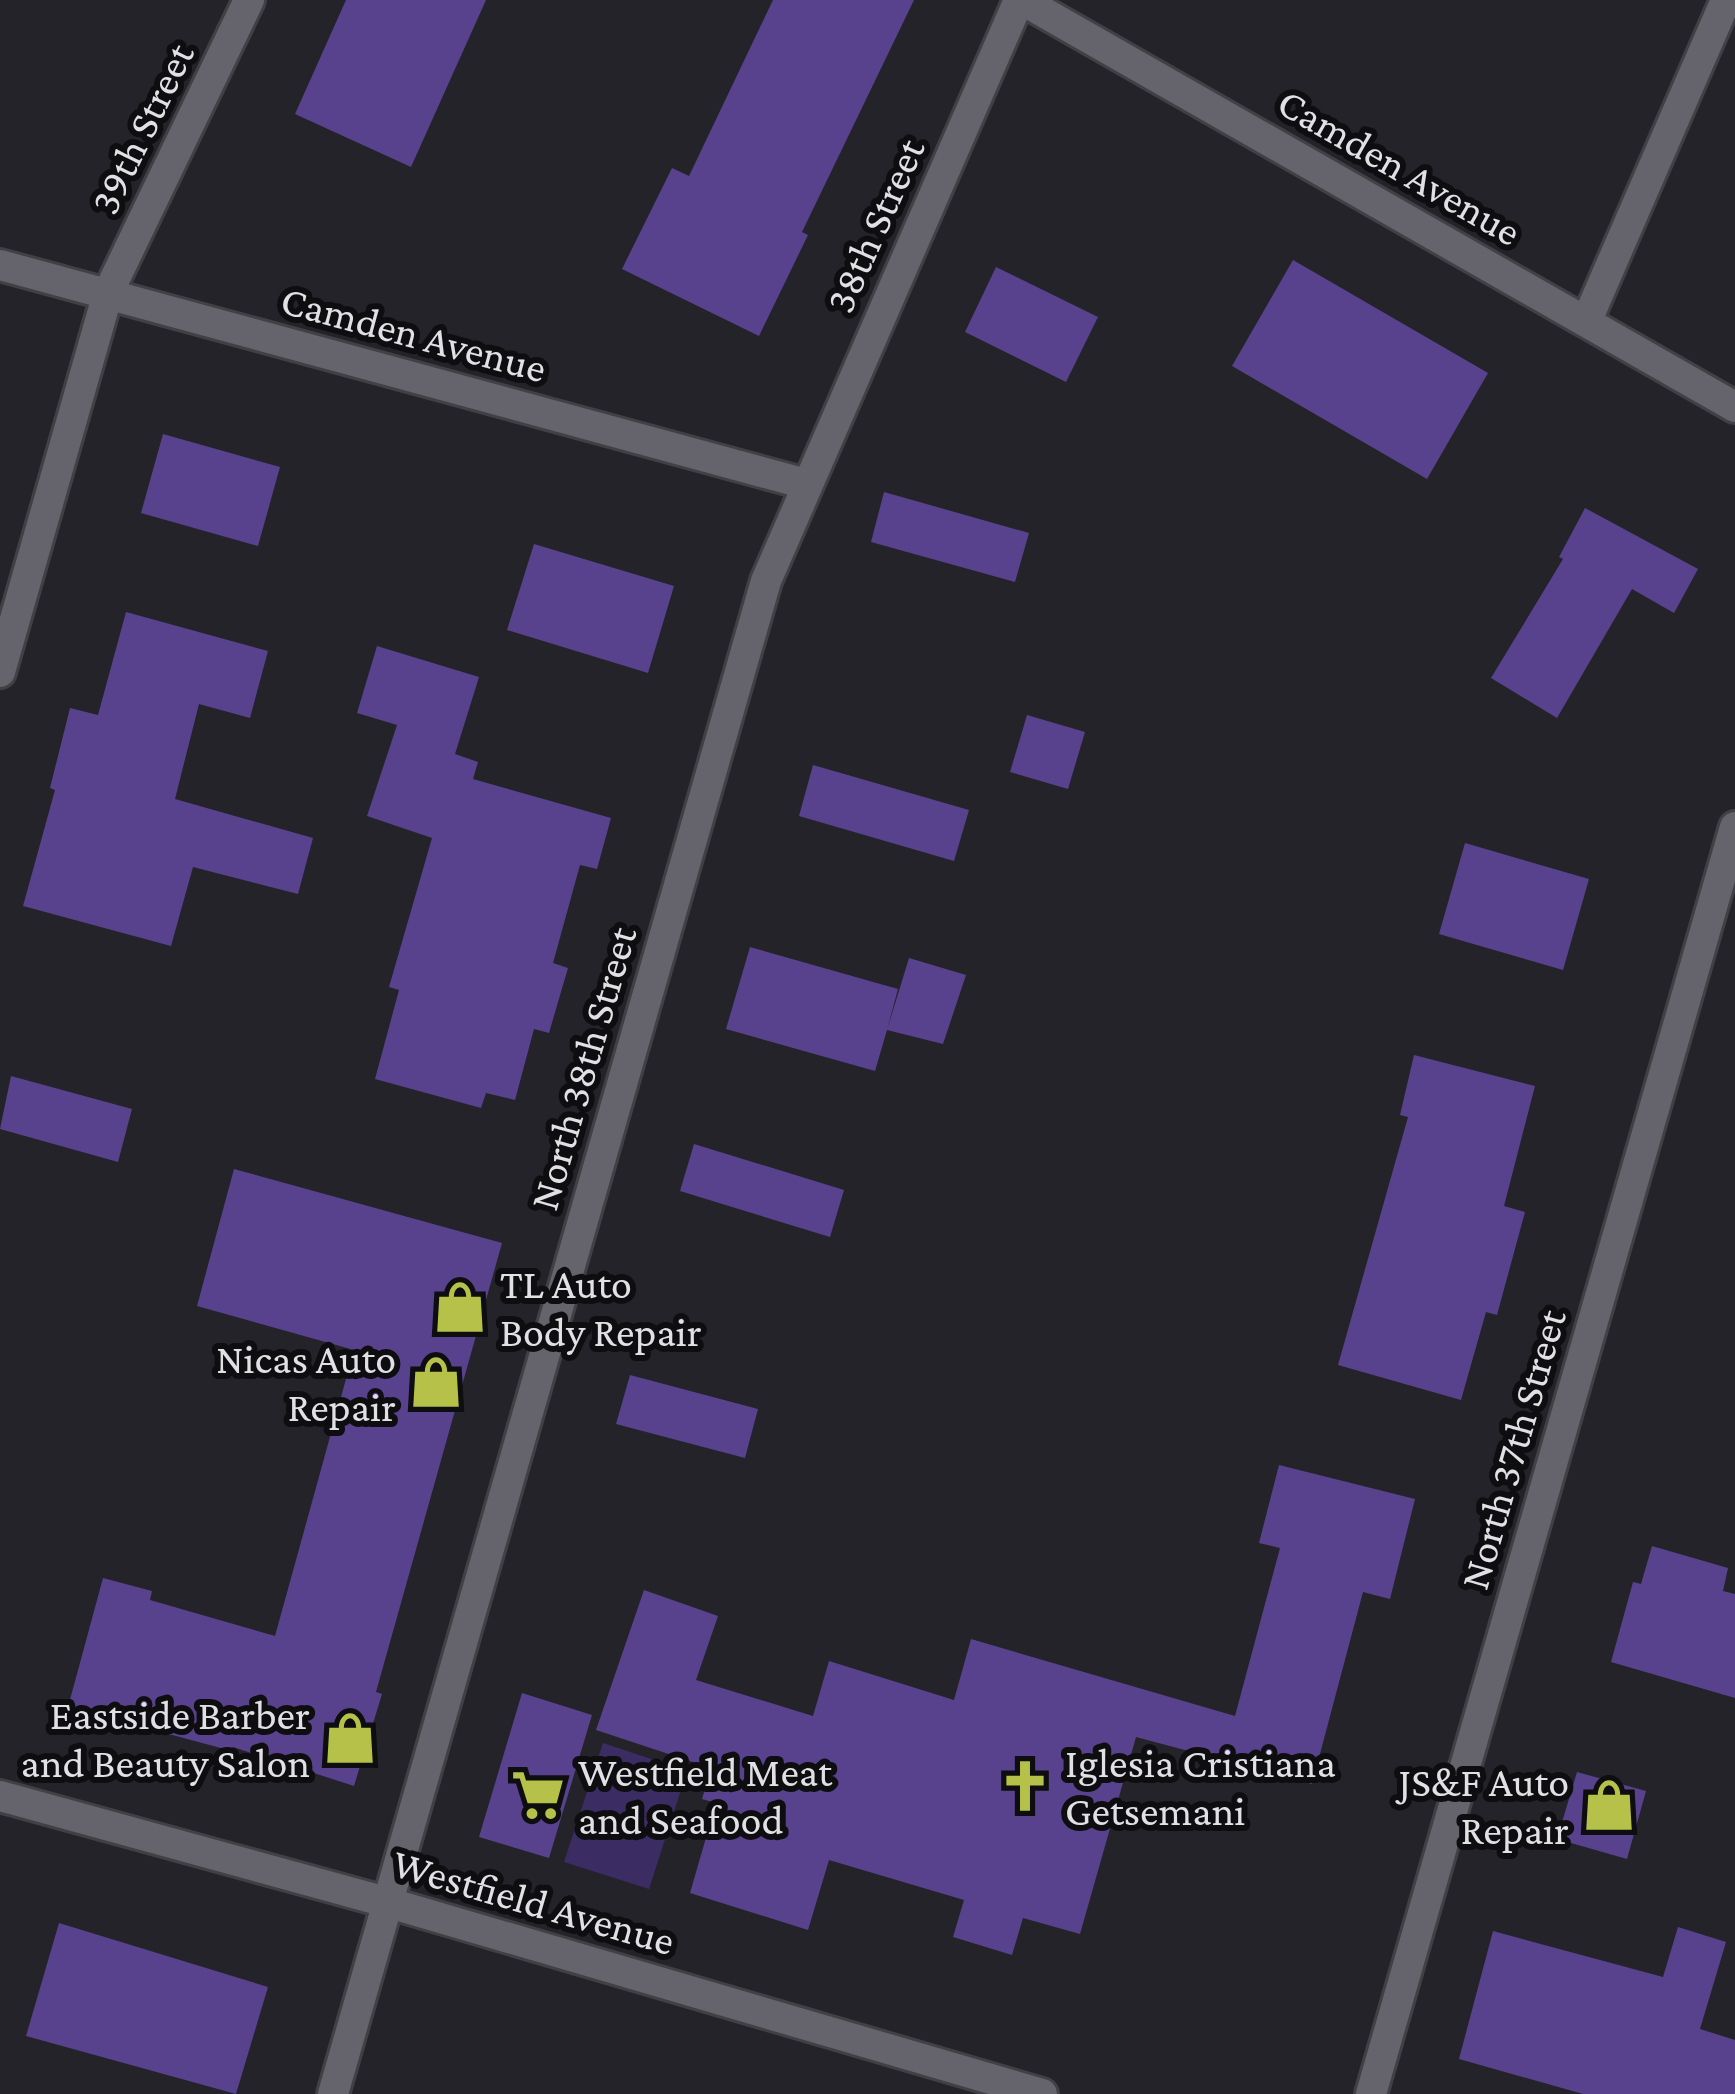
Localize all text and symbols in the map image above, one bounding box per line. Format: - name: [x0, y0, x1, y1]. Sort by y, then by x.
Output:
- street label: 39th Street: [80, 34, 203, 221]
- street label: Camden Avenue: [1270, 78, 1529, 255]
- street label: 38th Street: [815, 130, 934, 319]
- street label: Camden Avenue: [276, 276, 552, 391]
- street label: North 38th Street: [520, 920, 646, 1215]
- place label: TL Auto Body Repair: [500, 1260, 702, 1355]
- shop icon: TL Auto Body Repair: [431, 1278, 489, 1336]
- street label: North 37th Street: [1450, 1303, 1575, 1594]
- place label: Nicas Auto Repair: [216, 1335, 396, 1430]
- shop icon: Nicas Auto Repair: [407, 1353, 465, 1411]
- place label: Eastside Barber and Beauty Salon: [21, 1691, 310, 1786]
- shop icon: Eastside Barber and Beauty Salon: [321, 1709, 379, 1767]
- place label: Iglesia Cristiana Getsemani: [1065, 1739, 1336, 1834]
- place label: Westfield Meat and Seafood: [578, 1748, 833, 1843]
- church icon: Iglesia Cristiana Getsemani: [996, 1757, 1054, 1815]
- place label: JS&F Auto Repair: [1395, 1758, 1569, 1853]
- supermarket icon: Westfield Meat and Seafood: [509, 1766, 567, 1824]
- shop icon: JS&F Auto Repair: [1580, 1776, 1638, 1834]
- street label: Westfield Avenue: [387, 1839, 680, 1964]

